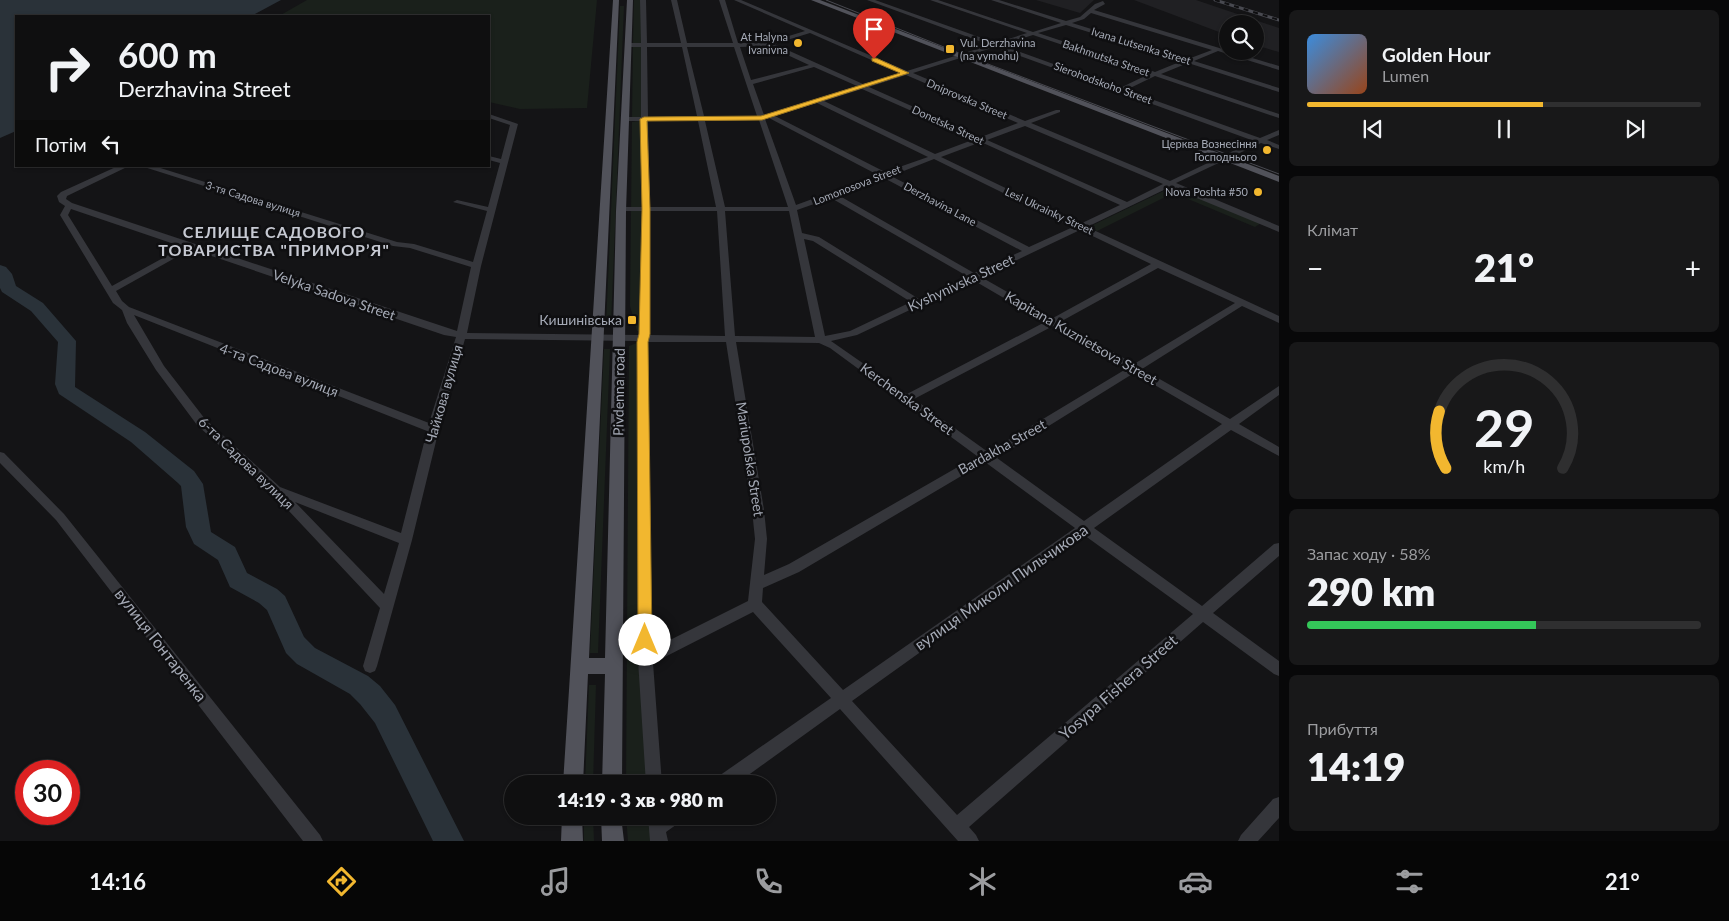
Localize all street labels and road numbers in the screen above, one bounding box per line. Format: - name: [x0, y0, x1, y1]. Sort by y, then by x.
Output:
- street label: Ivana Lutsenka Street: [1090, 24, 1193, 67]
- street label: Bakhmutska Street: [1061, 37, 1151, 78]
- street label: Sierohodskoho Street: [1052, 59, 1154, 106]
- street label: Dniprovska Street: [925, 76, 1009, 121]
- street label: Donetska Street: [910, 102, 986, 147]
- street label: Lomonosova Street: [811, 162, 903, 207]
- street label: 3-тя Садова вулиця: [204, 178, 302, 219]
- street label: Derzhavina Lane: [902, 179, 979, 228]
- street label: Lesi Ukrainky Street: [1003, 184, 1095, 237]
- street label: Kyshynivska Street: [905, 250, 1017, 315]
- street label: Velyka Sadova Street: [271, 266, 398, 323]
- street label: Kapitana Kuznietsova Street: [1002, 287, 1160, 388]
- street label: 4-та Садова вулиця: [217, 339, 341, 400]
- street label: Чайкова вулиця: [421, 343, 466, 445]
- street label: Pivdenna road: [609, 348, 628, 436]
- street label: Kerchenska Street: [857, 359, 957, 438]
- street label: Mariupolska Street: [733, 400, 768, 517]
- street label: 6-та Садова вулиця: [195, 413, 297, 512]
- street label: Bardakha Street: [955, 415, 1049, 478]
- street label: вулиця Миколи Пильчикова: [911, 519, 1091, 654]
- street label: вулиця Гонтаренка: [111, 584, 211, 705]
- street label: Yosypa Fishera Street: [1055, 630, 1181, 743]

